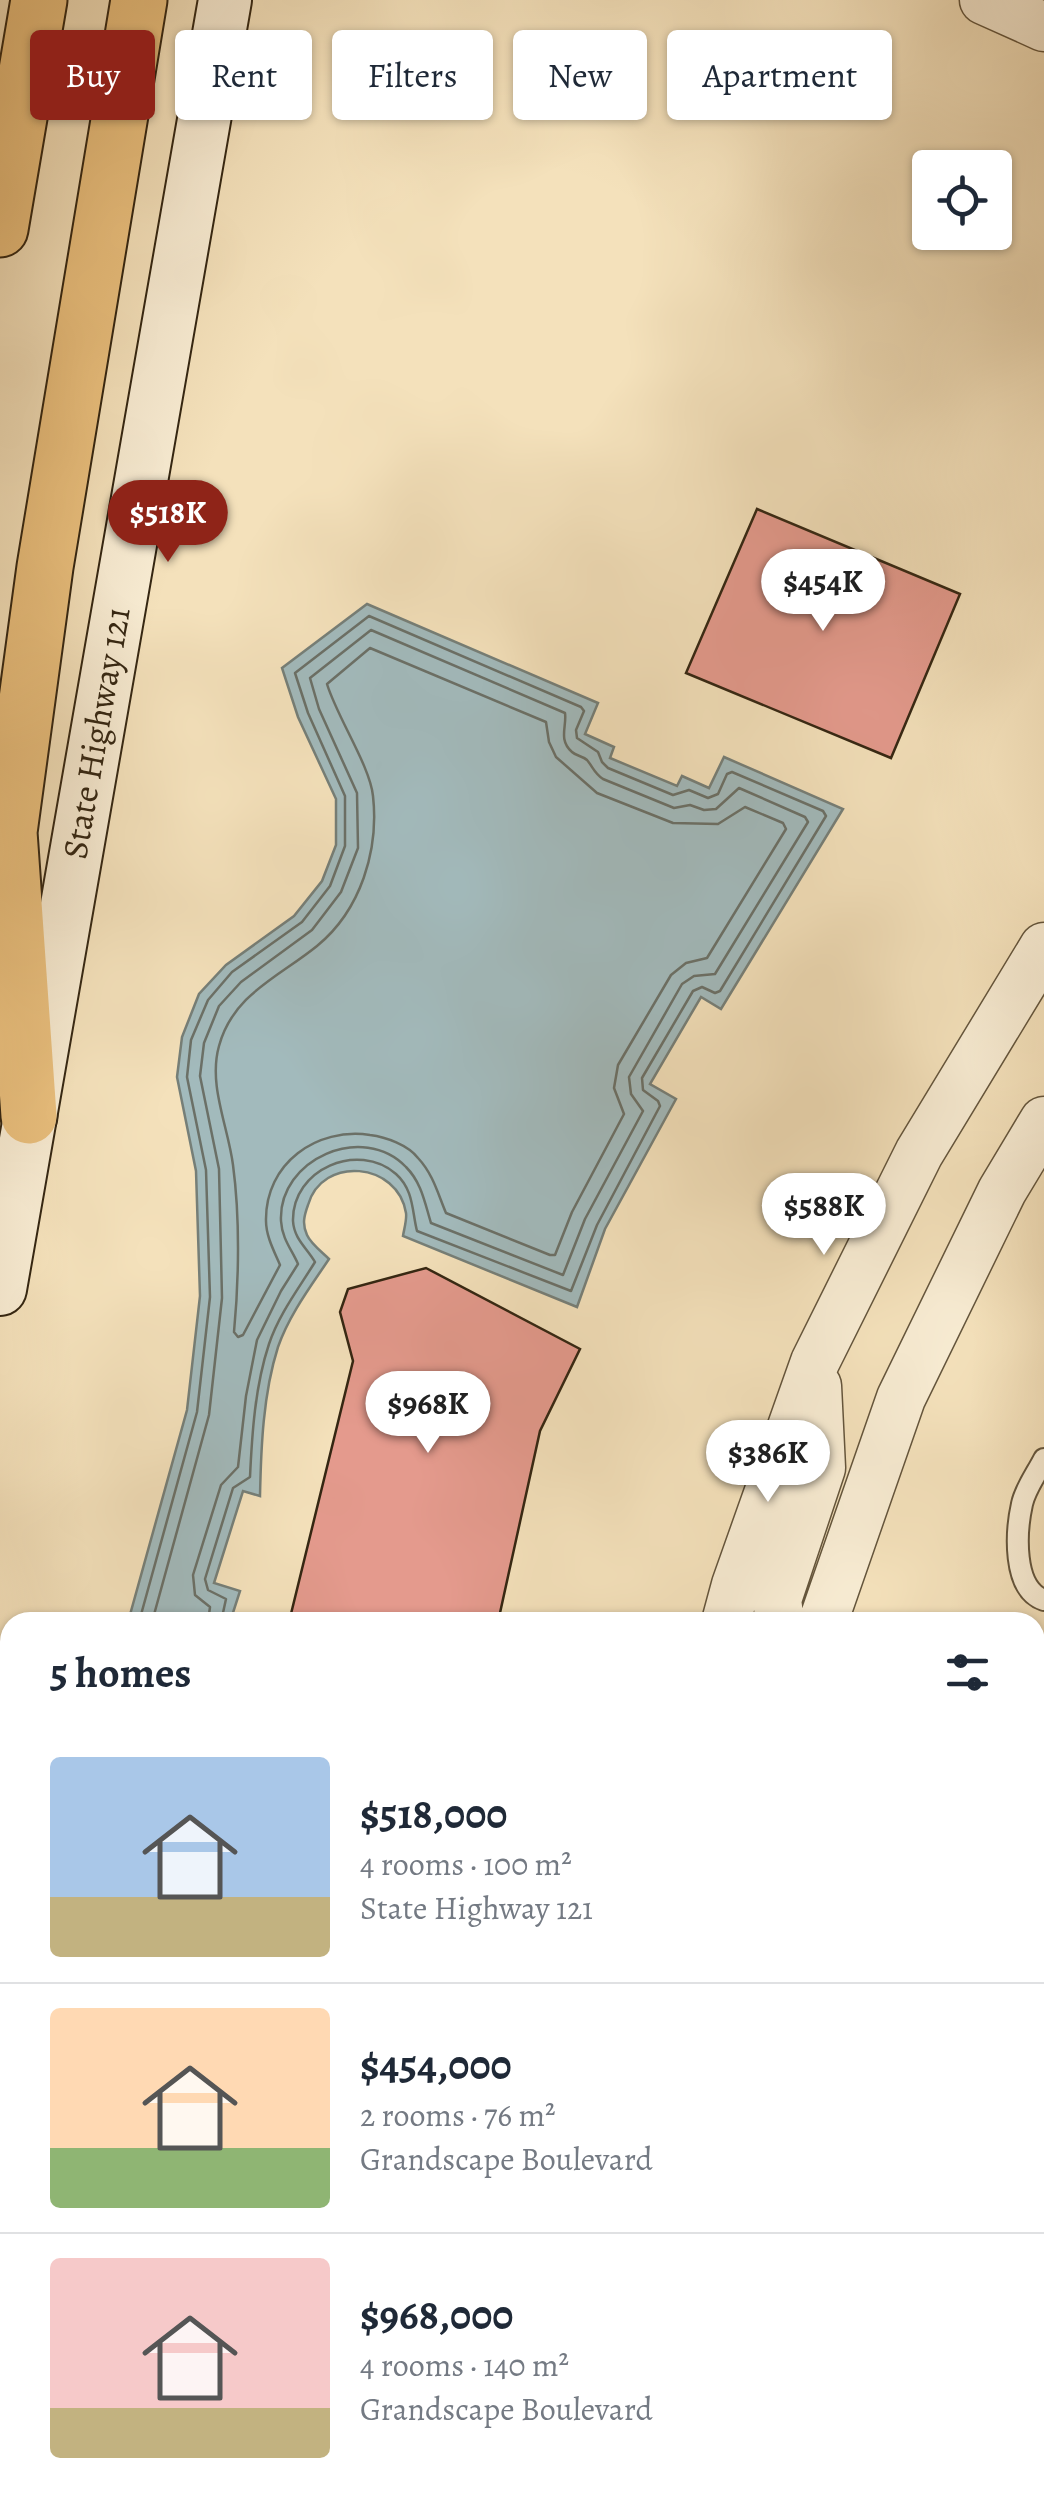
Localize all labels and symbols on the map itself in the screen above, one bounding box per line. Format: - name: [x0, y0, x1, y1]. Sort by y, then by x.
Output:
- pin: $518K: [98, 480, 238, 565]
- pin: $454K: [753, 549, 893, 634]
- street label: State Highway 121: [50, 603, 142, 863]
- pin: $588K: [754, 1173, 894, 1258]
- pin: $968K: [358, 1371, 498, 1456]
- pin: $386K: [698, 1420, 838, 1505]

